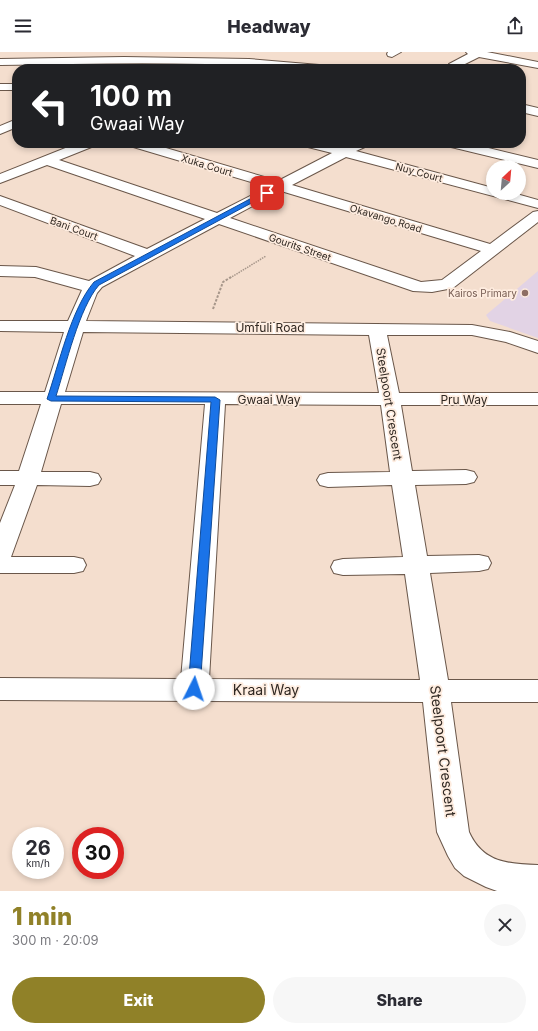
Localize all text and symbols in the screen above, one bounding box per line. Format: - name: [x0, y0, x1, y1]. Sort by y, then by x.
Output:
- icon: menu: [12, 15, 34, 37]
- icon: share: [504, 15, 526, 37]
- text: Headway: [227, 16, 311, 37]
- text: 100 m: [90, 79, 172, 113]
- icon: left: [24, 80, 76, 132]
- text: Gwaai Way: [90, 113, 185, 134]
- street label: Xuka Court: [180, 152, 235, 179]
- street label: Nuy Court: [394, 160, 445, 184]
- north arrow: [486, 160, 526, 200]
- map controls: [486, 160, 526, 200]
- pin: [250, 176, 284, 210]
- icon: arrive: [256, 182, 278, 204]
- street label: Okavango Road: [348, 201, 424, 235]
- street label: Bani Court: [49, 214, 100, 242]
- street label: Gourits Street: [267, 231, 333, 264]
- place label: Kairos Primary: [448, 287, 517, 299]
- marker: Kairos Primary: [520, 288, 530, 298]
- street label: Umfuli Road: [235, 320, 305, 335]
- street label: Steelpoort Crescent: [373, 347, 406, 461]
- street label: Gwaai Way: [237, 392, 301, 407]
- street label: Pru Way: [440, 392, 488, 407]
- position arrow: [173, 668, 215, 710]
- street label: Kraai Way: [233, 681, 299, 698]
- street label: Steelpoort Crescent: [427, 684, 460, 818]
- speed limit sign: 30: [72, 827, 124, 879]
- text: 26: [25, 836, 51, 860]
- text: km/h: [26, 857, 50, 869]
- text: 1 min: [12, 902, 72, 931]
- button: close: [484, 904, 526, 946]
- text: 300 m · 20:09: [12, 932, 99, 948]
- button: Exit: [12, 977, 265, 1023]
- button: Share: [273, 977, 526, 1023]

